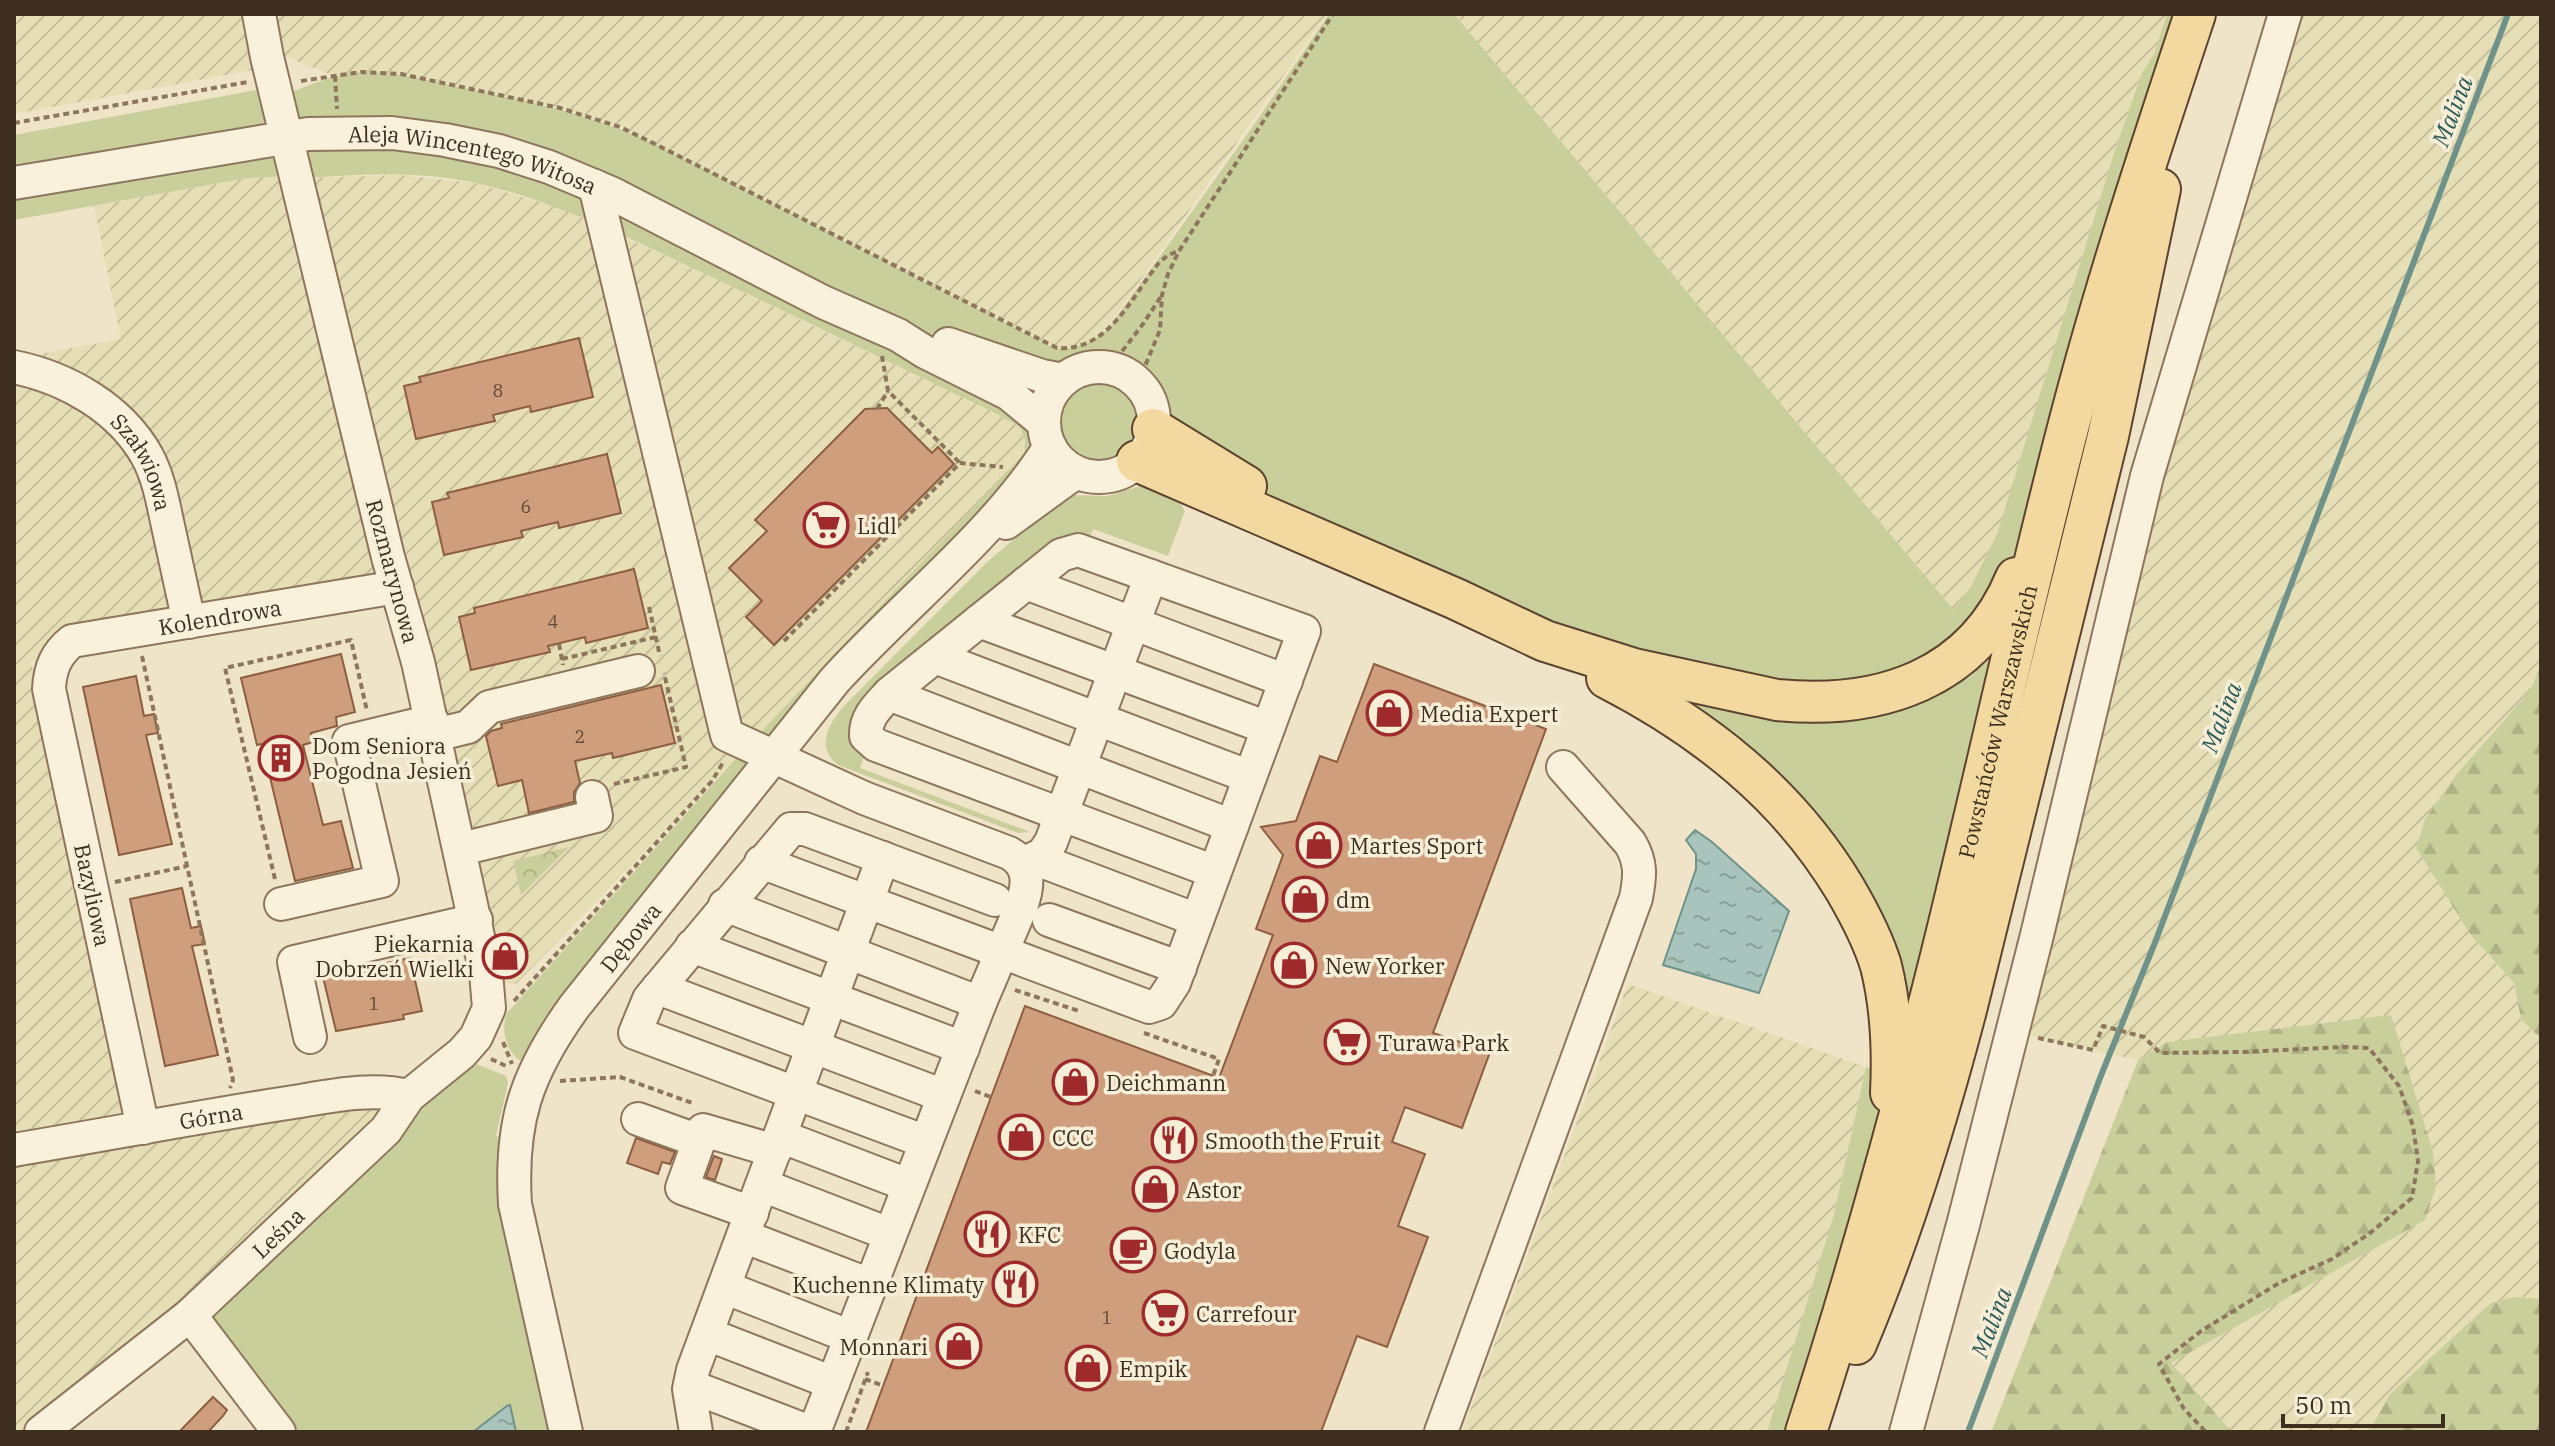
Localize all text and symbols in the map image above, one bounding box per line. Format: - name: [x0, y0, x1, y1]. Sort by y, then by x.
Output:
- water label: Malina: [2424, 71, 2480, 152]
- street label: Aleja Wincentego Witosa: [348, 118, 601, 200]
- house number: 8: [493, 379, 503, 402]
- street label: Szałwiowa: [105, 406, 179, 513]
- house number: 6: [521, 495, 531, 518]
- street label: Rozmarynowa: [360, 496, 426, 646]
- supermarket icon: Lidl: [802, 501, 850, 549]
- place label: Lidl: [857, 511, 897, 540]
- street label: Powstańców Warszawskich: [1951, 582, 2043, 861]
- street label: Kolendrowa: [156, 592, 284, 641]
- house number: 4: [548, 610, 558, 633]
- water label: Malina: [2193, 677, 2249, 758]
- shop icon: Media Expert: [1365, 689, 1413, 737]
- place label: Media Expert: [1420, 699, 1559, 728]
- house number: 2: [575, 725, 585, 748]
- place label: Dom Seniora Pogodna Jesień: [312, 731, 472, 785]
- building icon: Dom Seniora Pogodna Jesień: [257, 734, 305, 782]
- shop icon: Martes Sport: [1295, 821, 1343, 869]
- place label: Martes Sport: [1350, 831, 1483, 860]
- street label: Bazyliowa: [68, 841, 118, 949]
- shop icon: dm: [1281, 875, 1329, 923]
- place label: dm: [1336, 885, 1370, 914]
- street label: Dębowa: [593, 896, 667, 978]
- place label: Piekarnia Dobrzeń Wielki: [315, 929, 474, 983]
- shop icon: Piekarnia Dobrzeń Wielki: [481, 932, 529, 980]
- shop icon: New Yorker: [1270, 941, 1318, 989]
- place label: New Yorker: [1325, 951, 1445, 980]
- house number: 1: [369, 992, 379, 1015]
- supermarket icon: Turawa Park: [1323, 1018, 1371, 1066]
- place label: Turawa Park: [1378, 1028, 1509, 1057]
- shop icon: Deichmann: [1051, 1058, 1099, 1106]
- place label: Deichmann: [1106, 1068, 1226, 1097]
- street label: Górna: [177, 1096, 245, 1135]
- shop icon: CCC: [997, 1113, 1045, 1161]
- restaurant icon: Smooth the Fruit: [1150, 1116, 1198, 1164]
- place label: CCC: [1052, 1123, 1094, 1152]
- place label: Smooth the Fruit: [1205, 1126, 1381, 1155]
- shop icon: Astor: [1131, 1165, 1179, 1213]
- place label: Astor: [1186, 1175, 1242, 1204]
- street label: Leśna: [245, 1201, 310, 1264]
- restaurant icon: KFC: [963, 1210, 1011, 1258]
- place label: KFC: [1018, 1220, 1061, 1249]
- cafe icon: Godyla: [1109, 1226, 1157, 1274]
- place label: Godyla: [1164, 1236, 1236, 1265]
- restaurant icon: Kuchenne Klimaty: [991, 1260, 1039, 1308]
- place label: Kuchenne Klimaty: [792, 1270, 984, 1299]
- water label: Malina: [1963, 1282, 2019, 1363]
- supermarket icon: Carrefour: [1141, 1289, 1189, 1337]
- place label: Carrefour: [1196, 1299, 1297, 1328]
- house number: 1: [1102, 1306, 1112, 1329]
- shop icon: Monnari: [935, 1322, 983, 1370]
- place label: Monnari: [840, 1332, 928, 1361]
- shop icon: Empik: [1064, 1344, 1112, 1392]
- place label: Empik: [1119, 1354, 1187, 1383]
- scale bar: [2283, 1378, 2443, 1428]
- text: 50 m: [2295, 1389, 2352, 1421]

